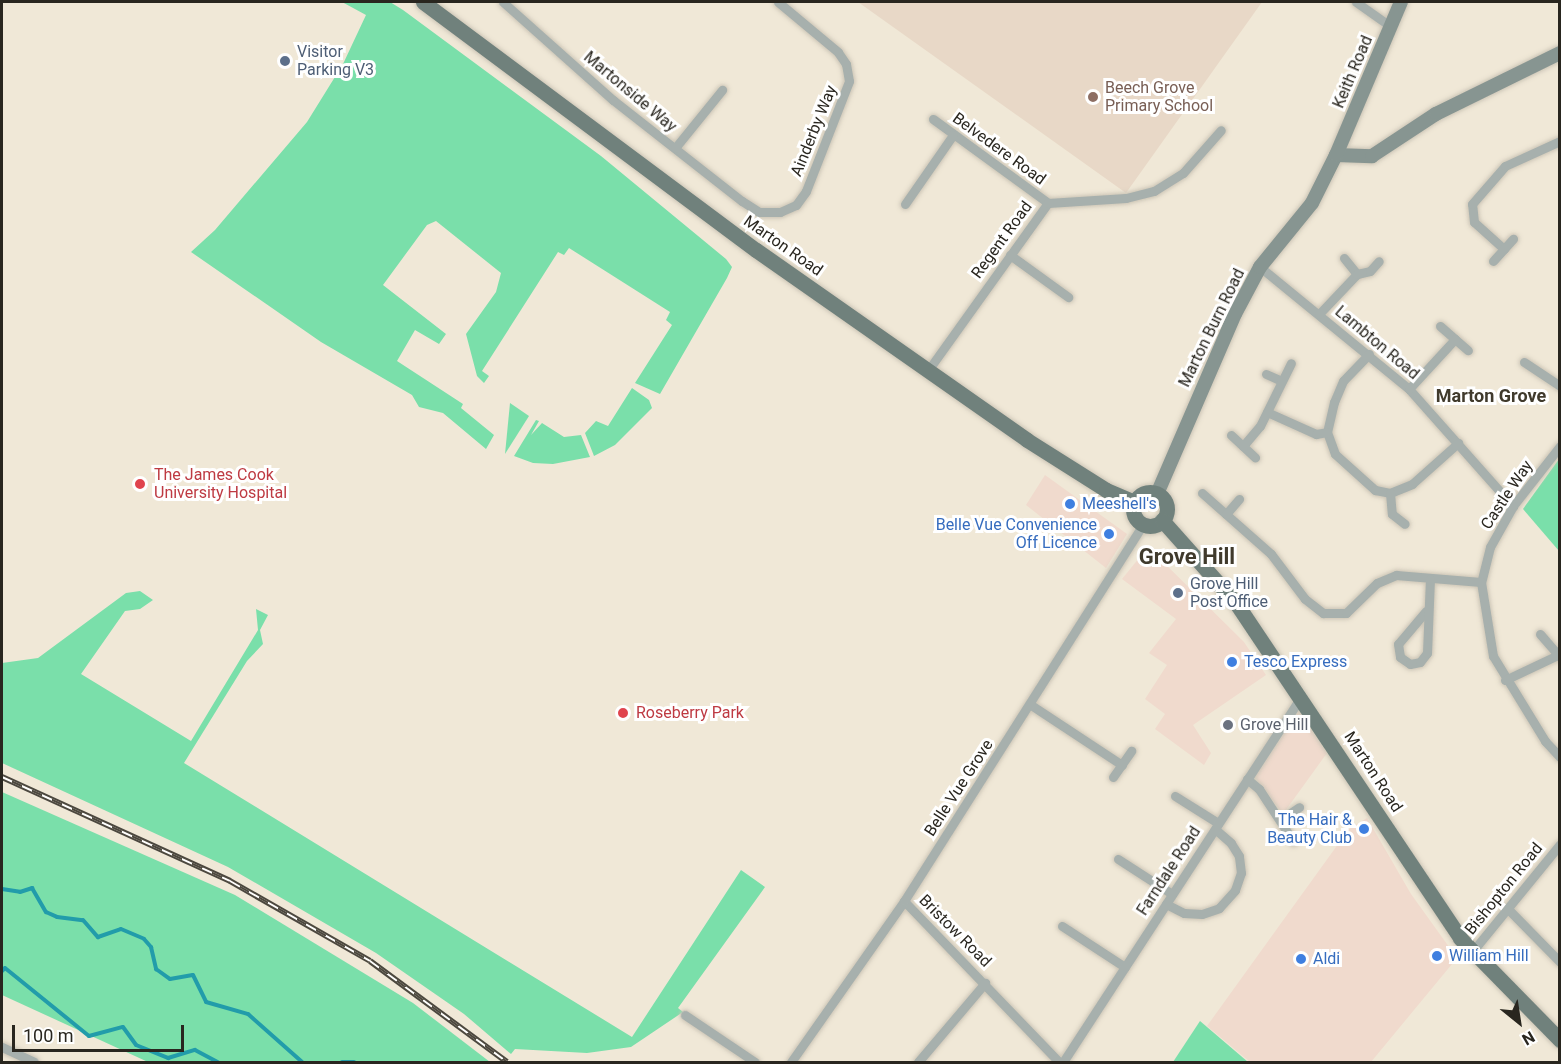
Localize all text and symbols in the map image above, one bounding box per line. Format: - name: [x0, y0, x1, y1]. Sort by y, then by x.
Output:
- street label: Keith Road: [1329, 33, 1377, 111]
- place label: Visitor Parking V3: [297, 42, 374, 80]
- street label: Martonside Way: [580, 48, 680, 136]
- marker: Visitor Parking V3: [278, 54, 292, 68]
- place label: Beech Grove Primary School: [1105, 78, 1213, 116]
- street label: Ainderby Way: [787, 83, 841, 179]
- marker: Beech Grove Primary School: [1086, 90, 1100, 104]
- street label: Belvedere Road: [949, 109, 1049, 189]
- street label: Regent Road: [968, 198, 1036, 282]
- street label: Marton Road: [740, 212, 826, 280]
- street label: Marton Burn Road: [1175, 266, 1249, 390]
- street label: Lambton Road: [1331, 302, 1423, 384]
- district label: Marton Grove: [1436, 385, 1546, 407]
- street label: Castle Way: [1477, 457, 1537, 533]
- place label: The James Cook University Hospital: [154, 465, 287, 503]
- marker: The James Cook University Hospital: [131, 475, 149, 493]
- place label: Meeshell's: [1082, 494, 1157, 514]
- marker: Meeshell's: [1063, 497, 1077, 511]
- place label: Belle Vue Convenience Off Licence: [936, 515, 1097, 553]
- marker: Belle Vue Convenience Off Licence: [1102, 527, 1116, 541]
- district label: Grove Hill: [1139, 544, 1235, 570]
- place label: Grove Hill Post Office: [1190, 574, 1268, 612]
- marker: Grove Hill Post Office: [1171, 586, 1185, 600]
- place label: Tesco Express: [1244, 652, 1347, 672]
- marker: Tesco Express: [1225, 655, 1239, 669]
- place label: Roseberry Park: [636, 703, 744, 723]
- marker: Roseberry Park: [614, 704, 632, 722]
- place label: Grove Hill: [1240, 715, 1308, 735]
- marker: Grove Hill: [1221, 718, 1235, 732]
- street label: Marton Road: [1340, 728, 1406, 816]
- street label: Belle Vue Grove: [921, 736, 997, 840]
- place label: The Hair & Beauty Club: [1267, 810, 1352, 848]
- marker: The Hair & Beauty Club: [1357, 822, 1371, 836]
- street label: Farndale Road: [1133, 823, 1205, 919]
- street label: Bishopton Road: [1461, 839, 1547, 939]
- street label: Bristow Road: [915, 891, 995, 971]
- place label: William Hill: [1449, 946, 1529, 966]
- place label: Aldi: [1313, 949, 1340, 969]
- marker: William Hill: [1430, 949, 1444, 963]
- marker: Aldi: [1294, 952, 1308, 966]
- north arrow: [1489, 992, 1549, 1052]
- scale bar: [15, 1013, 188, 1051]
- text: 100 m: [23, 1025, 74, 1046]
- text: N: [1519, 1027, 1538, 1049]

